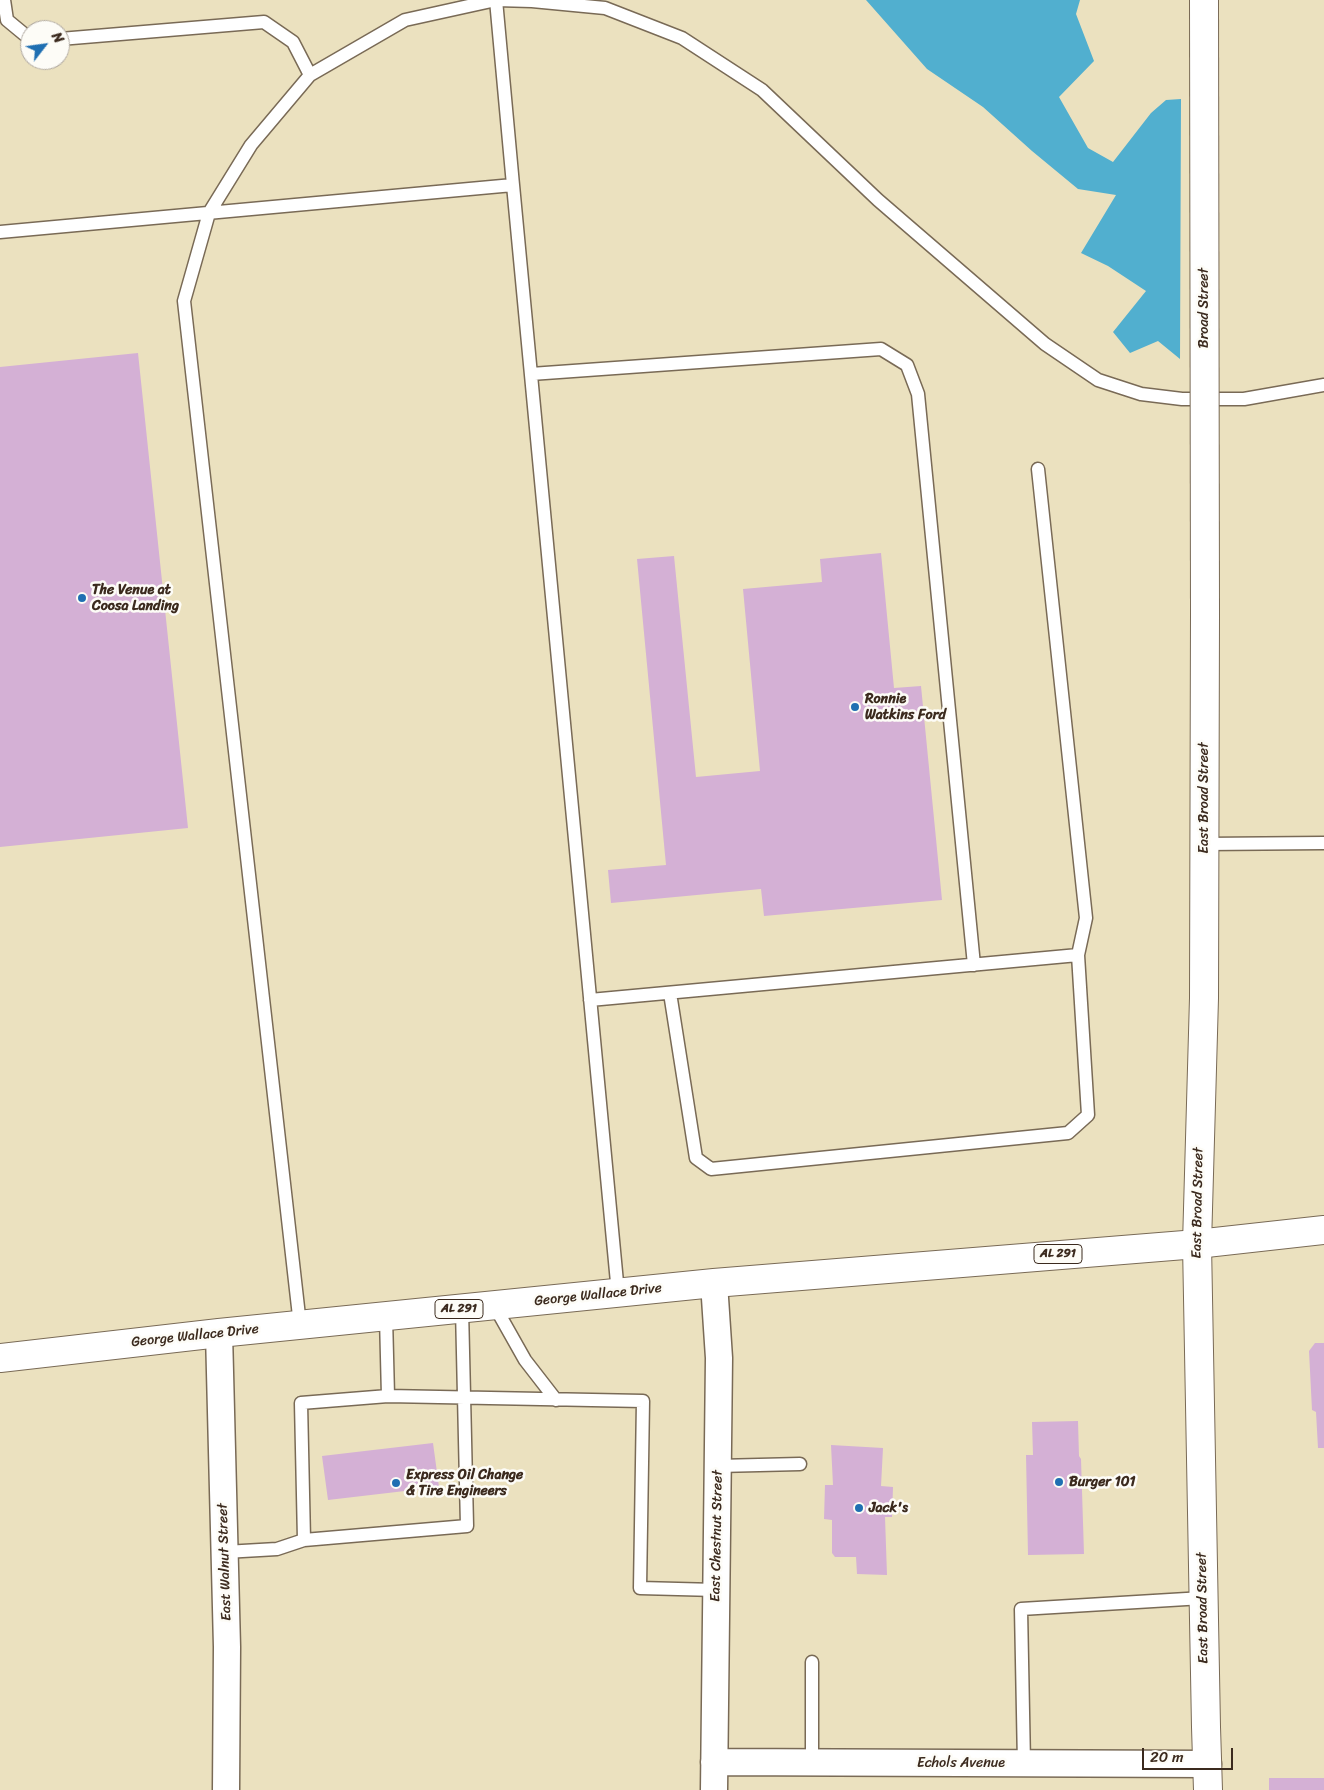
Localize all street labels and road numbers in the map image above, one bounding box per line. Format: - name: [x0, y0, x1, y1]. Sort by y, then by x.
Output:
- street label: Broad Street: [1196, 268, 1212, 348]
- street label: East Broad Street: [1196, 742, 1212, 854]
- street label: East Broad Street: [1189, 1147, 1207, 1259]
- road number: AL 291: [1034, 1244, 1082, 1264]
- street label: George Wallace Drive: [533, 1280, 663, 1310]
- road number: AL 291: [435, 1300, 483, 1318]
- street label: George Wallace Drive: [130, 1321, 260, 1351]
- street label: East Chestnut Street: [707, 1470, 727, 1602]
- street label: East Walnut Street: [215, 1503, 235, 1621]
- street label: East Broad Street: [1194, 1552, 1212, 1664]
- street label: Echols Avenue: [917, 1755, 1005, 1771]

